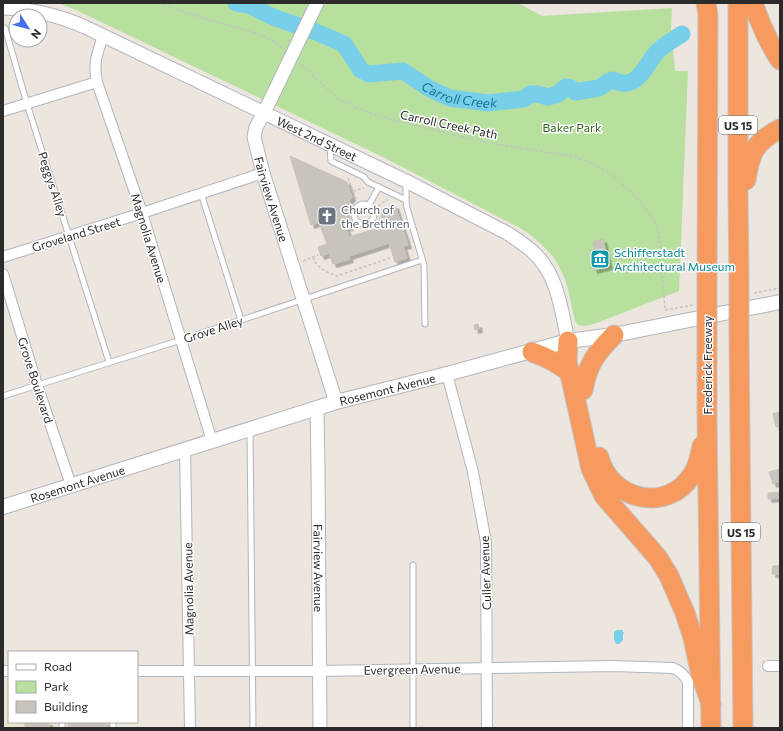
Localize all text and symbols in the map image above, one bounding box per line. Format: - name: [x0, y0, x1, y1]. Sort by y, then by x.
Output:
- north arrow: [8, 8, 48, 48]
- text: N: [29, 27, 44, 41]
- water label: Carroll Creek: [419, 78, 499, 111]
- street label: Carroll Creek Path: [399, 107, 499, 141]
- street label: West 2nd Street: [275, 113, 359, 163]
- road number: US 15: [719, 116, 757, 134]
- park label: Baker Park: [543, 120, 602, 134]
- street label: Peggys Alley: [36, 150, 70, 218]
- street label: Fairview Avenue: [252, 155, 291, 243]
- street label: Magnolia Avenue: [129, 192, 169, 284]
- place label: Church of the Brethren: [341, 202, 410, 230]
- church icon: Church of the Brethren: [316, 205, 338, 227]
- street label: Groveland Street: [30, 214, 122, 254]
- place label: Schifferstadt Architectural Museum: [614, 245, 735, 273]
- museum icon: Schifferstadt Architectural Museum: [589, 248, 611, 270]
- street label: Grove Alley: [182, 313, 244, 345]
- street label: Frederick Freeway: [700, 315, 714, 415]
- street label: Grove Boulevard: [15, 335, 57, 425]
- street label: Rosemont Avenue: [338, 370, 437, 408]
- street label: Rosemont Avenue: [28, 462, 126, 505]
- road number: US 15: [722, 523, 760, 541]
- street label: Fairview Avenue: [311, 524, 326, 612]
- street label: Culler Avenue: [477, 536, 493, 610]
- street label: Magnolia Avenue: [180, 542, 196, 636]
- legend: [8, 651, 138, 723]
- text: Road: [44, 659, 72, 673]
- street label: Evergreen Avenue: [363, 661, 461, 677]
- text: Park: [44, 679, 70, 693]
- text: Building: [44, 699, 88, 713]

